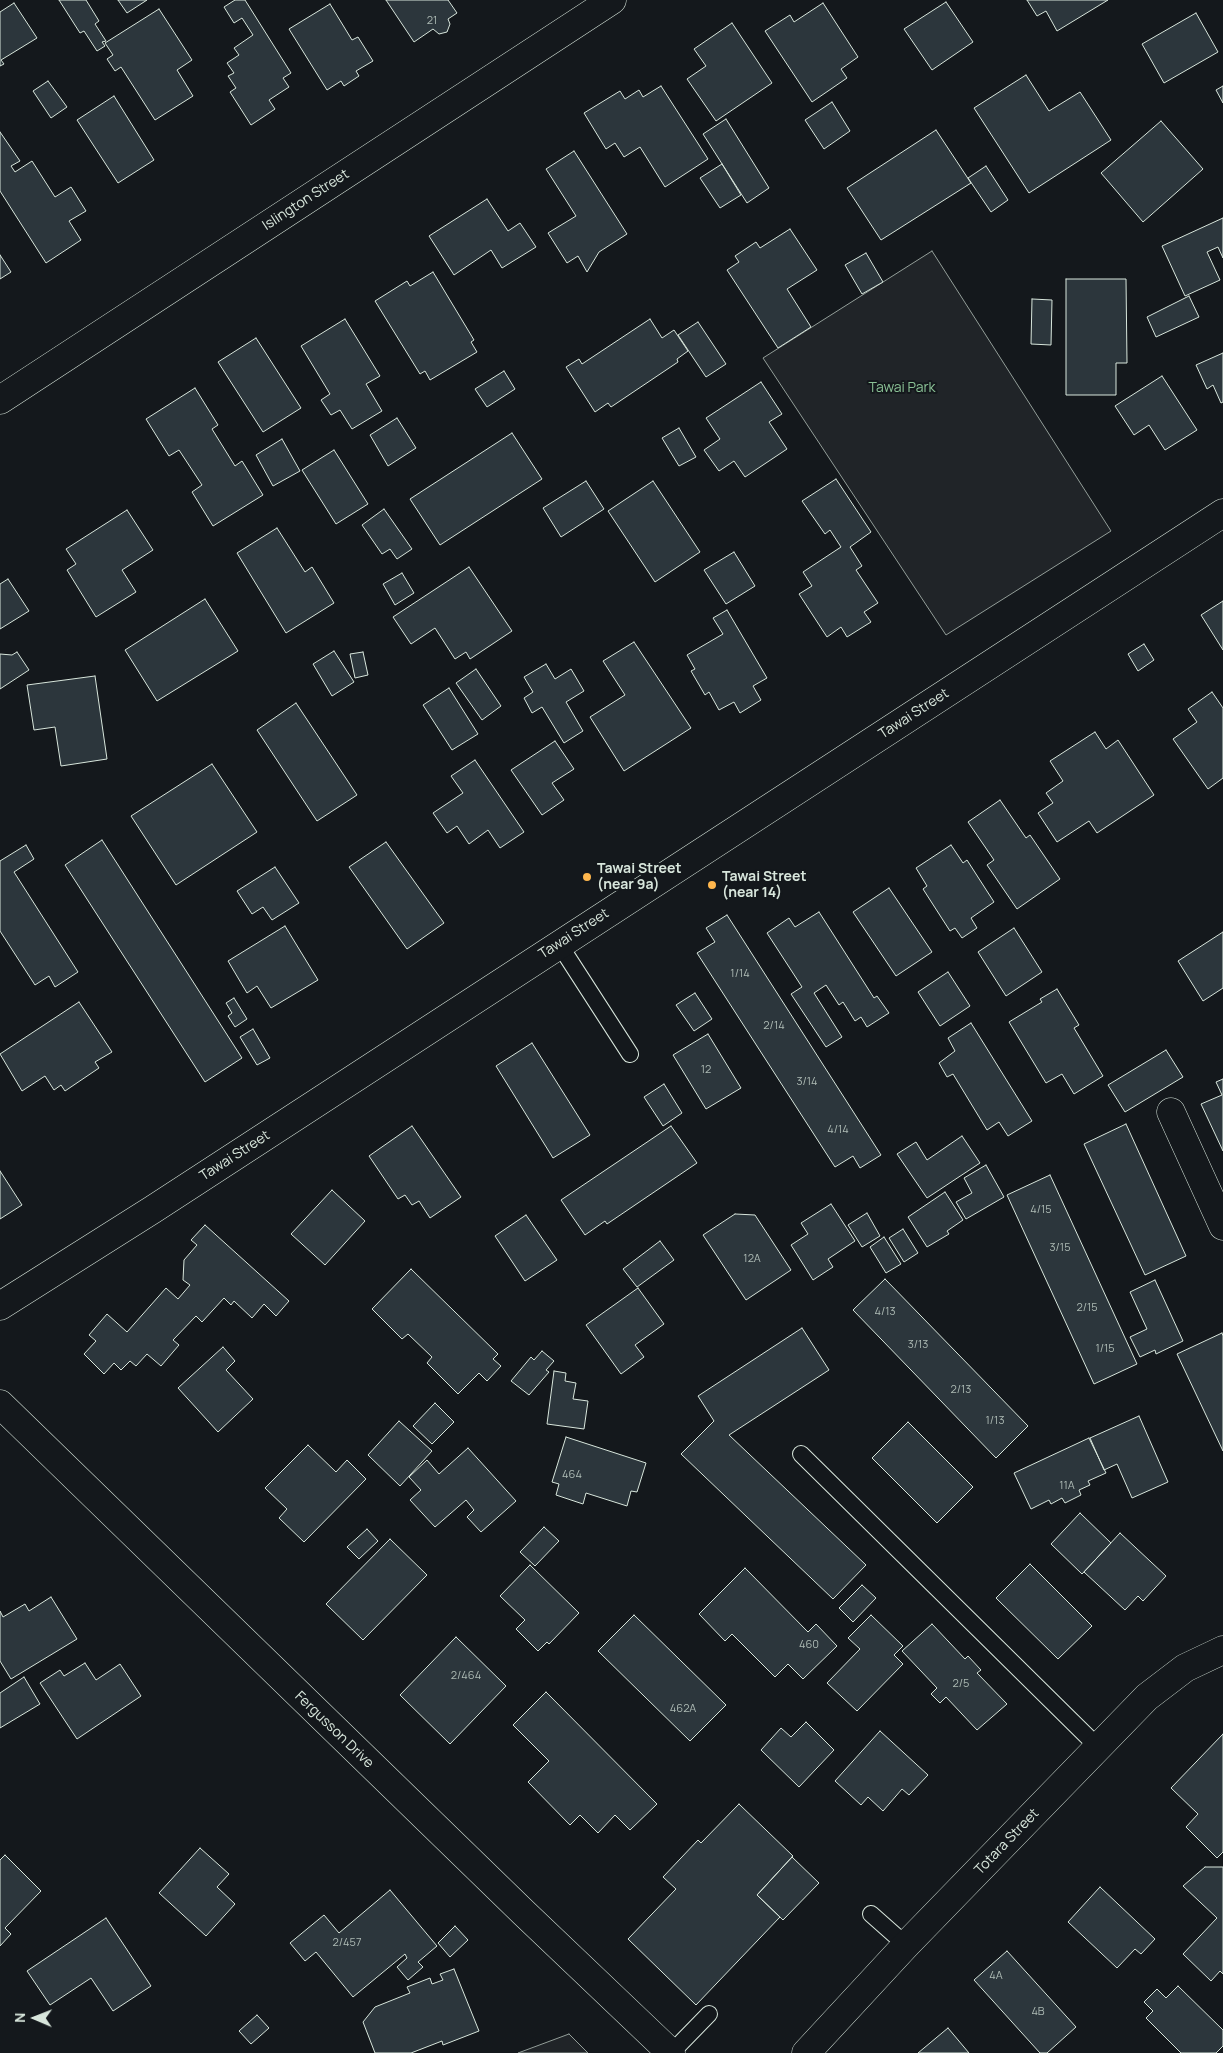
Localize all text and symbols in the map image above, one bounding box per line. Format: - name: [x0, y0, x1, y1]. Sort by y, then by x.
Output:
- house number: 21: [427, 14, 437, 28]
- street label: Islington Street: [260, 166, 352, 234]
- park label: Tawai Park: [869, 380, 935, 396]
- street label: Tawai Street: [876, 685, 952, 743]
- place label: Tawai Street (near 9a): [597, 861, 682, 894]
- place label: Tawai Street (near 14): [722, 869, 807, 902]
- marker: Tawai Street (near 9a): [581, 871, 593, 883]
- marker: Tawai Street (near 14): [706, 879, 718, 891]
- street label: Tawai Street: [536, 905, 612, 963]
- house number: 1/14: [730, 967, 750, 981]
- house number: 2/14: [763, 1019, 785, 1033]
- house number: 12: [701, 1063, 711, 1077]
- house number: 3/14: [796, 1075, 818, 1089]
- house number: 4/14: [827, 1123, 849, 1137]
- street label: Tawai Street: [197, 1127, 273, 1185]
- house number: 4/15: [1030, 1203, 1052, 1217]
- house number: 3/15: [1050, 1241, 1070, 1255]
- house number: 12A: [743, 1252, 761, 1266]
- house number: 2/15: [1076, 1301, 1098, 1315]
- house number: 4/13: [874, 1305, 896, 1319]
- house number: 3/13: [908, 1338, 928, 1352]
- house number: 1/15: [1095, 1342, 1115, 1356]
- house number: 2/13: [951, 1383, 971, 1397]
- house number: 1/13: [986, 1414, 1004, 1428]
- house number: 464: [562, 1468, 582, 1482]
- house number: 11A: [1059, 1479, 1075, 1493]
- house number: 460: [799, 1638, 819, 1652]
- house number: 2/464: [451, 1669, 481, 1683]
- house number: 2/5: [953, 1677, 969, 1691]
- street label: Fergusson Drive: [291, 1688, 377, 1772]
- house number: 462A: [670, 1702, 696, 1716]
- street label: Totara Street: [971, 1805, 1043, 1879]
- house number: 2/457: [333, 1936, 361, 1950]
- house number: 4A: [989, 1969, 1003, 1983]
- north arrow: [10, 1993, 60, 2043]
- house number: 4B: [1031, 2005, 1045, 2019]
- text: N: [10, 2013, 29, 2023]

